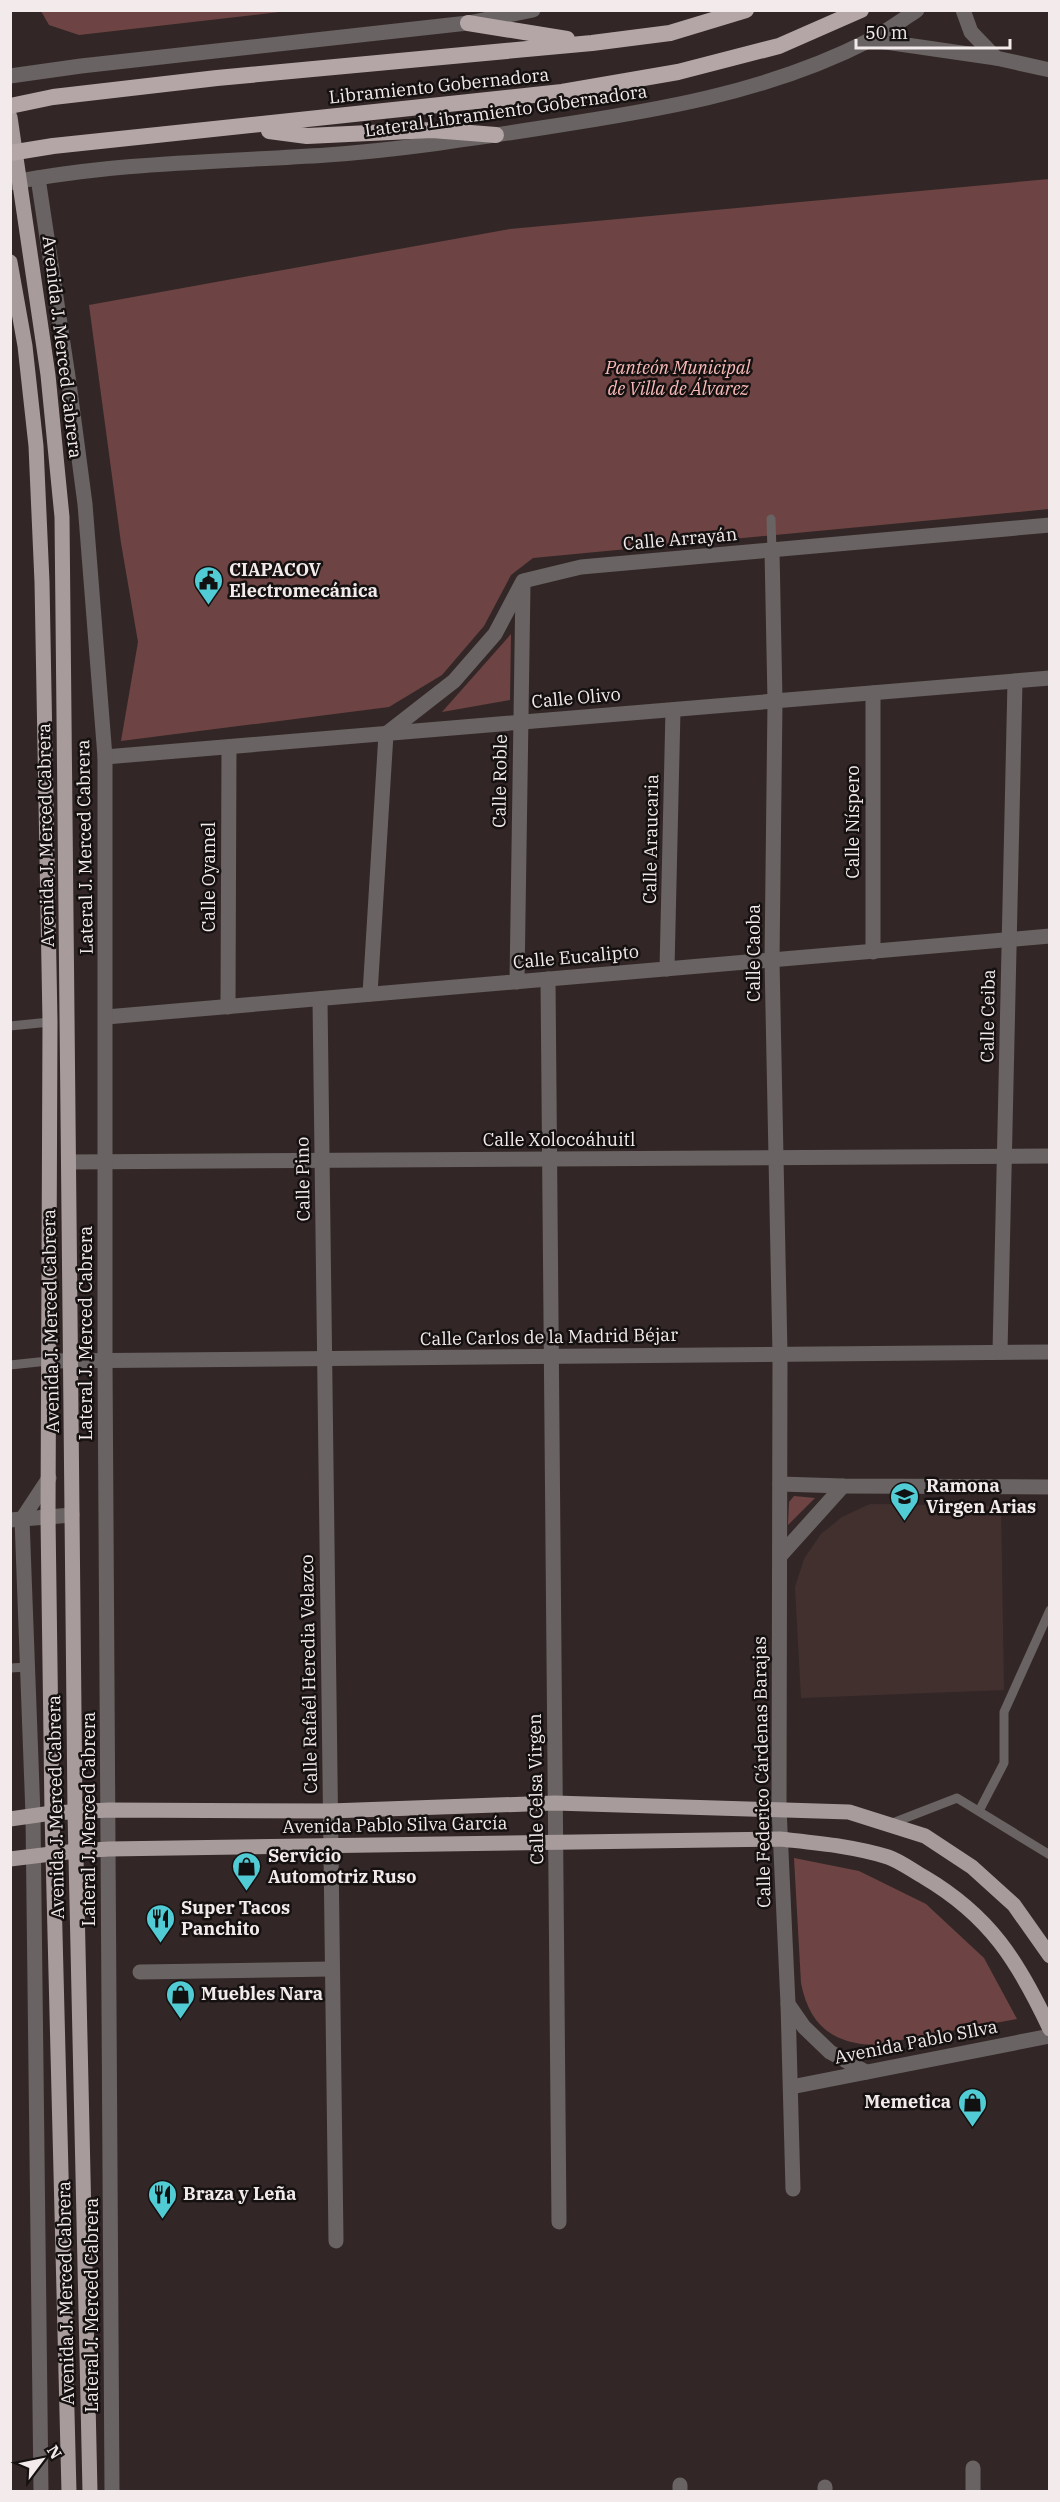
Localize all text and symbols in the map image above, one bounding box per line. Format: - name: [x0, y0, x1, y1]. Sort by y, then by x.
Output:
- scale bar: [856, 12, 1010, 50]
- text: 50 m: [865, 21, 908, 44]
- street label: Libramiento Gobernadora: [328, 62, 550, 109]
- street label: Lateral Libramiento Gobernadora: [363, 79, 649, 142]
- street label: Avenida J. Merced Cabrera: [37, 234, 88, 460]
- park label: Panteón Municipal de Villa de Álvarez: [604, 356, 752, 400]
- street label: Calle Arrayán: [622, 522, 738, 555]
- place label: CIAPACOV Electromecánica: [229, 558, 378, 602]
- public building icon: CIAPACOV Electromecánica: [192, 564, 224, 606]
- street label: Calle Olivo: [530, 682, 622, 713]
- street label: Avenida J. Merced Cabrera: [32, 723, 59, 947]
- street label: Calle Roble: [487, 734, 512, 828]
- street label: Lateral J. Merced Cabrera: [71, 739, 98, 955]
- street label: Calle Níspero: [841, 765, 864, 879]
- street label: Calle Araucaria: [638, 774, 663, 904]
- street label: Calle Oyamel: [197, 822, 220, 932]
- street label: Calle Caoba: [742, 904, 765, 1002]
- street label: Calle Eucalipto: [512, 940, 640, 973]
- street label: Calle Ceiba: [975, 969, 1000, 1063]
- street label: Calle Xolocoáhuitl: [483, 1128, 635, 1151]
- street label: Calle Pino: [290, 1137, 315, 1221]
- street label: Avenida J. Merced Cabrera: [37, 1209, 64, 1433]
- street label: Lateral J. Merced Cabrera: [74, 1225, 97, 1440]
- street label: Calle Carlos de la Madrid Béjar: [420, 1323, 678, 1350]
- place label: Ramona Virgen Arias: [926, 1474, 1036, 1518]
- school or university icon: Ramona Virgen Arias: [889, 1480, 921, 1522]
- street label: Calle Rafaél Heredia Velazco: [295, 1554, 322, 1794]
- street label: Calle Federico Cárdenas Barajas: [748, 1636, 775, 1908]
- street label: Avenida J. Merced Cabrera: [42, 1695, 69, 1919]
- street label: Lateral J. Merced Cabrera: [77, 1711, 100, 1926]
- street label: Calle Celsa Virgen: [523, 1713, 548, 1865]
- street label: Avenida Pablo Silva García: [282, 1811, 508, 1838]
- place label: Servicio Automotriz Ruso: [268, 1844, 416, 1888]
- shop icon: Servicio Automotriz Ruso: [231, 1850, 263, 1892]
- place label: Super Tacos Panchito: [181, 1896, 290, 1940]
- restaurant icon: Super Tacos Panchito: [144, 1902, 176, 1944]
- shop icon: Muebles Nara: [164, 1978, 196, 2020]
- place label: Muebles Nara: [201, 1982, 323, 2005]
- street label: Avenida Pablo SIlva: [832, 2014, 1000, 2069]
- shop icon: Memetica: [956, 2086, 988, 2128]
- place label: Memetica: [864, 2090, 951, 2113]
- restaurant icon: Braza y Leña: [146, 2178, 178, 2220]
- street label: Avenida J. Merced Cabrera: [52, 2181, 79, 2405]
- place label: Braza y Leña: [183, 2182, 297, 2205]
- street label: Lateral J. Merced Cabrera: [80, 2197, 103, 2412]
- north arrow: [12, 2430, 72, 2490]
- text: N: [43, 2441, 67, 2463]

